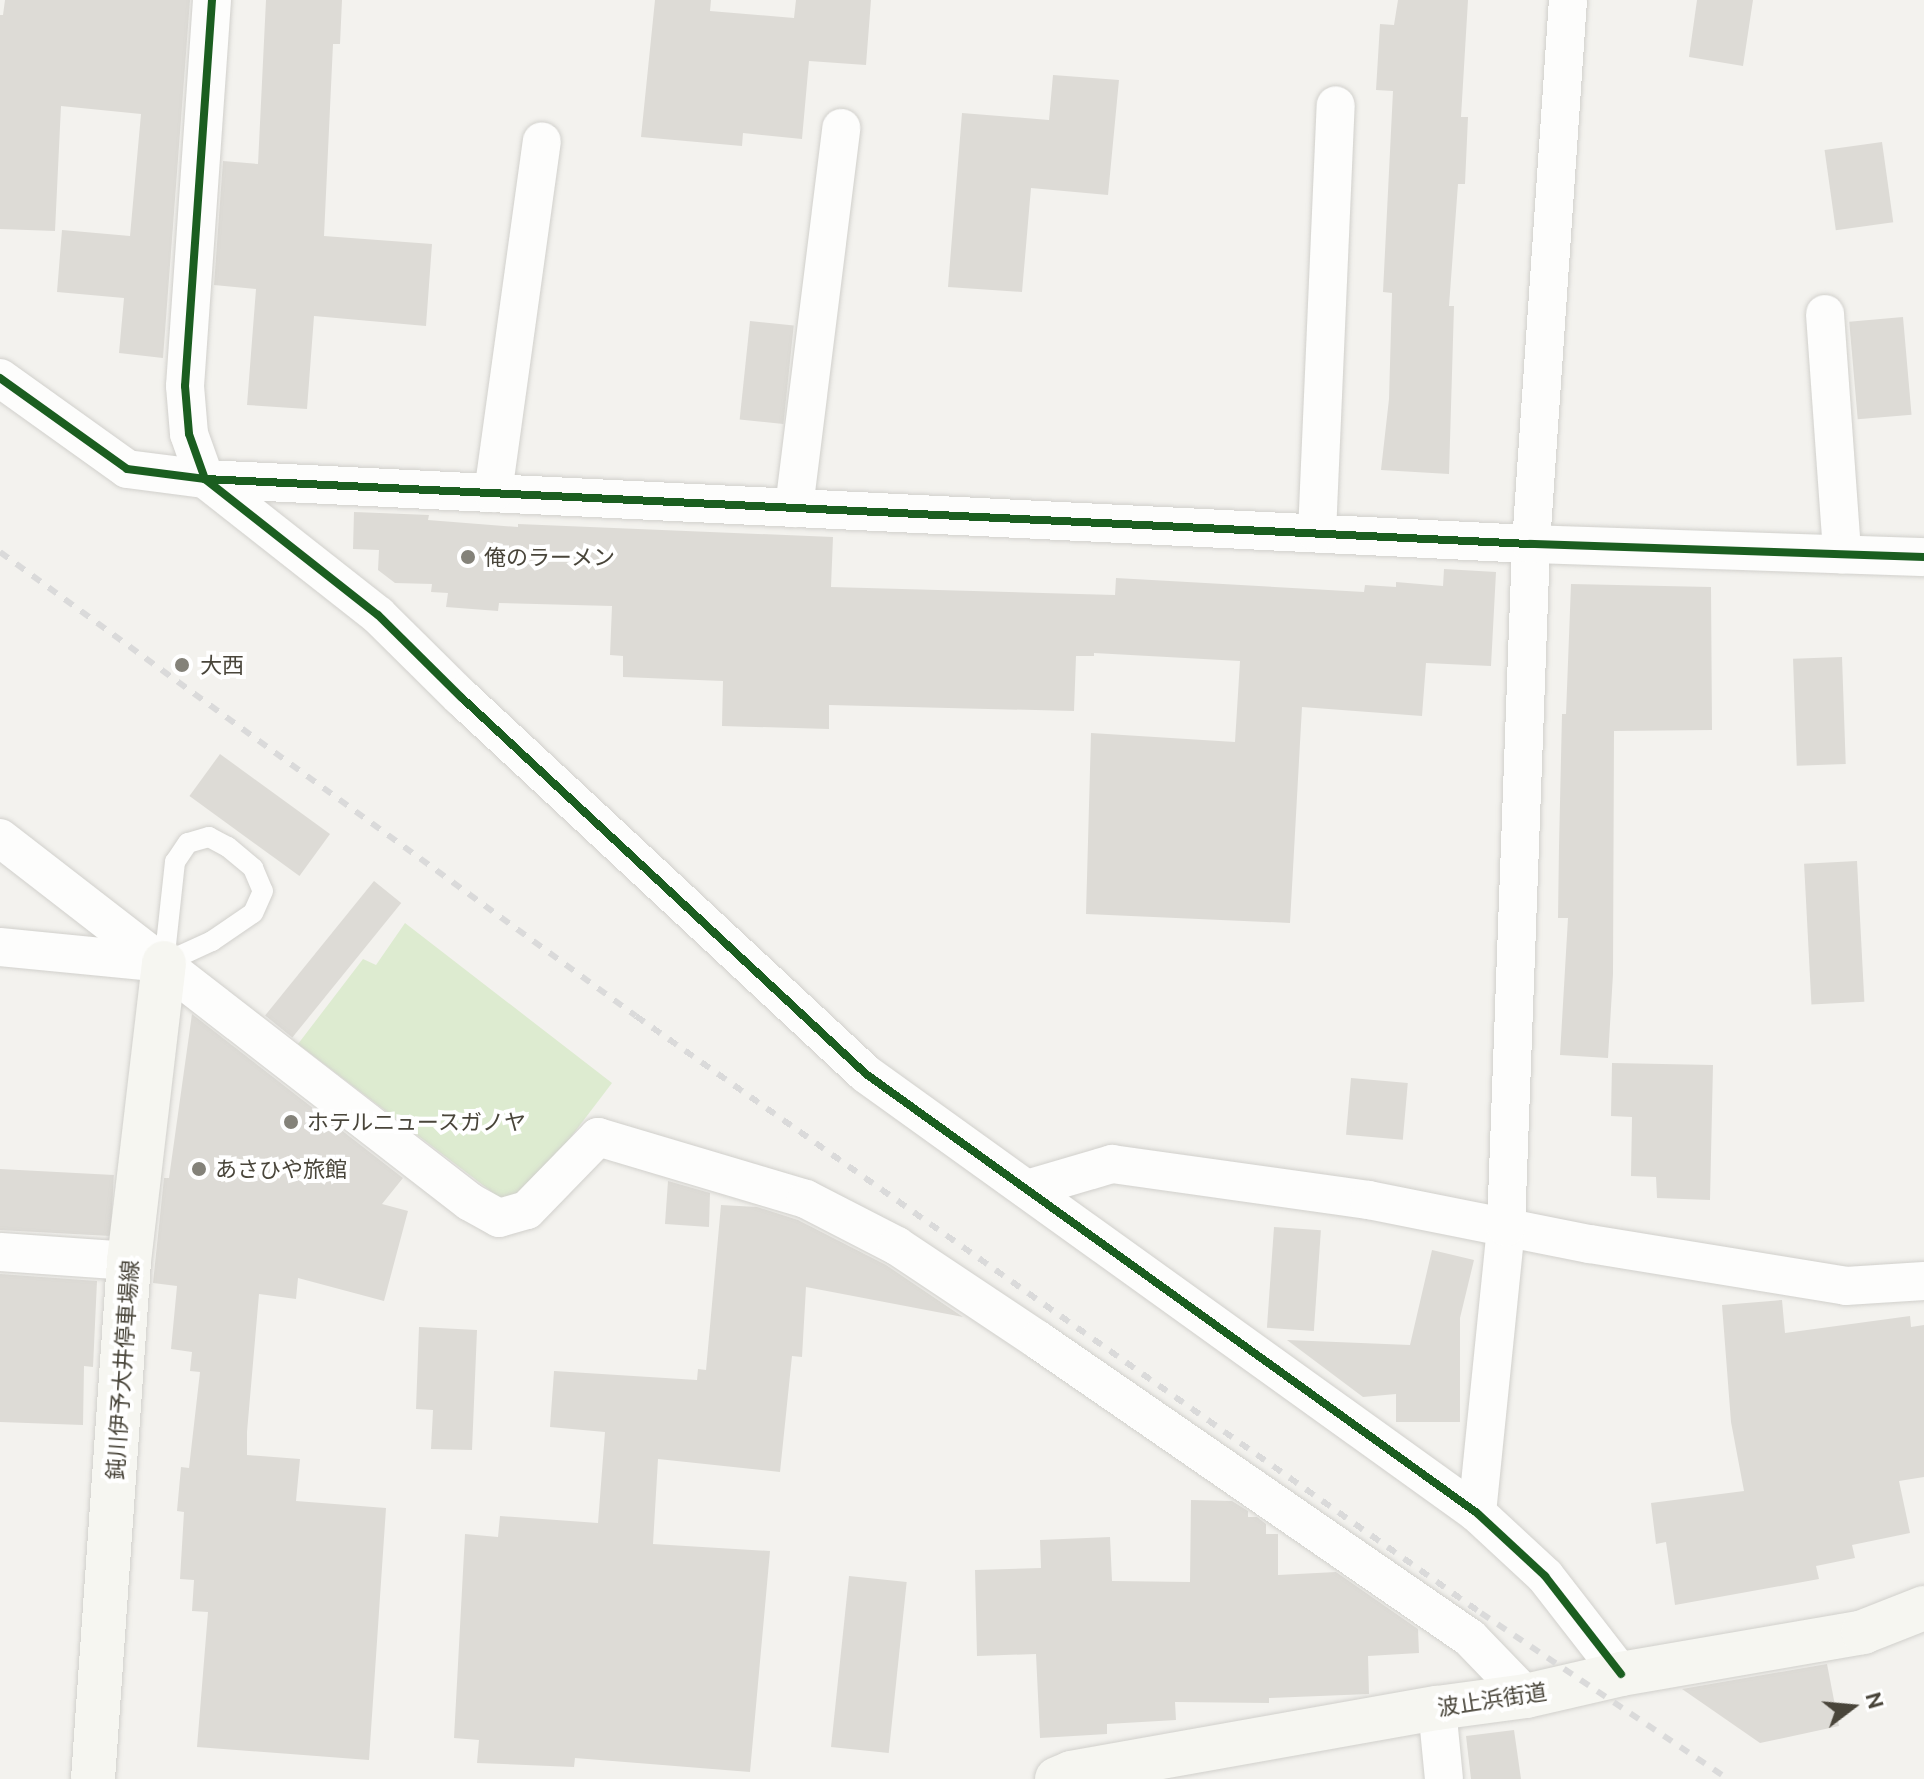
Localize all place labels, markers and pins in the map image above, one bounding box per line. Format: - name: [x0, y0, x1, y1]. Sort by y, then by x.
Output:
- place label: 俺のラーメン: [484, 544, 616, 570]
- marker: 俺のラーメン: [459, 548, 477, 566]
- place label: 大西: [200, 652, 244, 678]
- marker: 大西: [171, 654, 193, 676]
- place label: ホテルニュースガノヤ: [307, 1109, 527, 1135]
- marker: ホテルニュースガノヤ: [282, 1113, 300, 1131]
- place label: あさひや旅館: [215, 1156, 347, 1182]
- marker: あさひや旅館: [190, 1160, 208, 1178]

